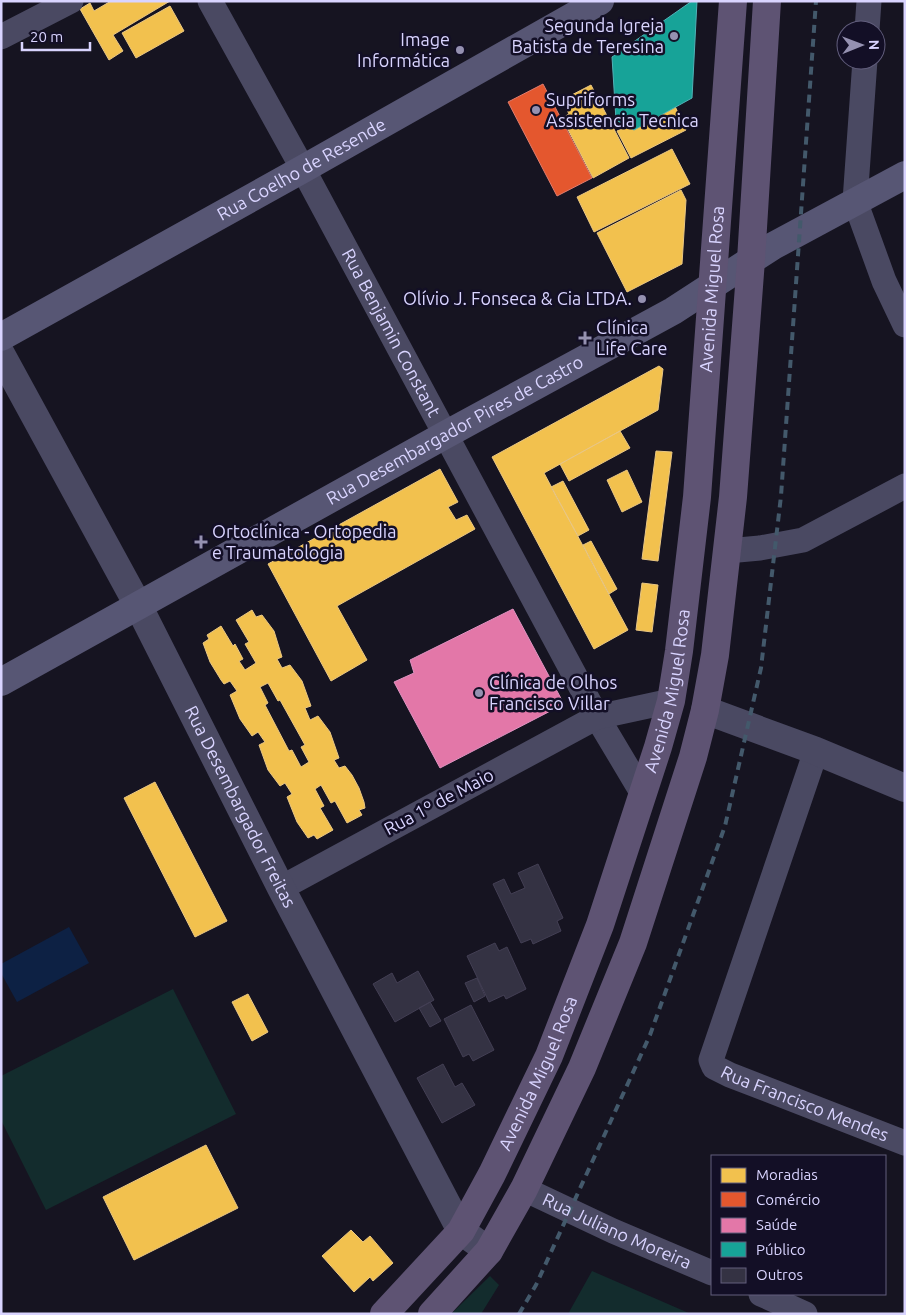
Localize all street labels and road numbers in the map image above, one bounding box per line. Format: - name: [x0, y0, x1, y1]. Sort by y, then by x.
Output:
- street label: Rua Coelho de Resende: [213, 113, 389, 224]
- street label: Avenida Miguel Rosa: [695, 205, 727, 373]
- street label: Rua Benjamin Constant: [339, 245, 445, 420]
- street label: Rua Desembargador Pires de Castro: [322, 351, 586, 508]
- street label: Avenida Miguel Rosa: [639, 608, 693, 775]
- street label: Rua Desembargador Freitas: [182, 702, 300, 911]
- street label: Rua 1º de Maio: [380, 764, 497, 838]
- street label: Avenida Miguel Rosa: [494, 993, 580, 1153]
- street label: Rua Francisco Mendes: [718, 1061, 892, 1145]
- street label: Rua Juliano Moreira: [540, 1188, 695, 1272]

